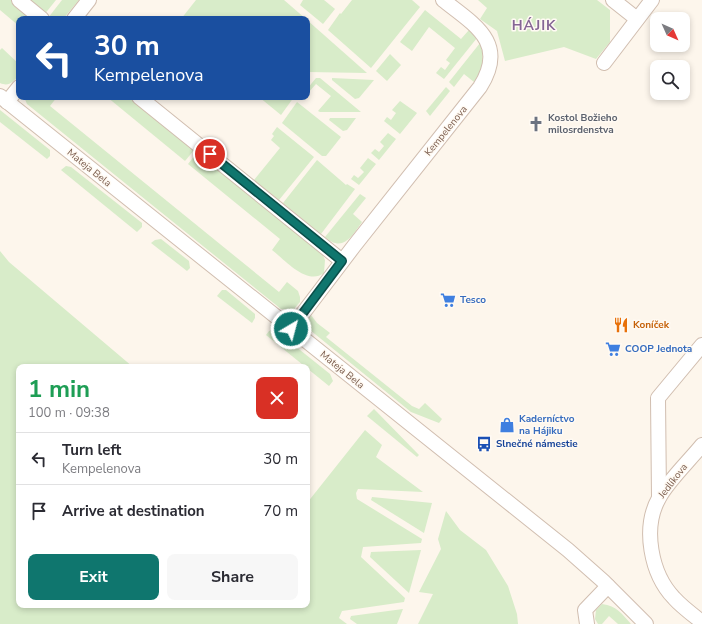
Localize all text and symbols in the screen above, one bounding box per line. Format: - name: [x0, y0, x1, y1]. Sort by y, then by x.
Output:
- north arrow: [650, 12, 690, 52]
- map controls: [650, 12, 690, 100]
- district label: HÁJIK: [512, 16, 556, 35]
- text: 30 m: [94, 27, 160, 65]
- icon: left: [28, 32, 80, 84]
- button: search: [650, 60, 690, 100]
- text: Kempelenova: [94, 63, 204, 87]
- street label: Kempelenova: [421, 103, 471, 159]
- place label: Kostol Božieho milosrdenstva: [548, 111, 618, 137]
- church icon: Kostol Božieho milosrdenstva: [527, 115, 545, 133]
- pin: [193, 137, 227, 171]
- icon: arrive: [199, 143, 221, 165]
- street label: Mateja Bela: [64, 146, 114, 190]
- supermarket icon: Tesco: [439, 291, 457, 309]
- place label: Tesco: [460, 293, 486, 307]
- position arrow: [270, 308, 312, 350]
- restaurant icon: Koníček: [612, 316, 630, 334]
- place label: Koníček: [633, 318, 670, 332]
- supermarket icon: COOP Jednota: [604, 340, 622, 358]
- place label: COOP Jednota: [625, 342, 692, 356]
- street label: Mateja Bela: [317, 348, 367, 392]
- text: 1 min: [28, 373, 90, 405]
- button: close: [256, 377, 298, 419]
- text: 100 m · 09:38: [28, 404, 110, 422]
- place label: Kaderníctvo na Hájiku: [519, 412, 575, 438]
- shop icon: Kaderníctvo na Hájiku: [498, 416, 516, 434]
- bus stop icon: Slnečné námestie: [475, 435, 493, 453]
- place label: Slnečné námestie: [496, 437, 578, 451]
- text: Turn left: [62, 440, 121, 460]
- icon: left: [28, 448, 50, 470]
- text: 30 m: [263, 449, 298, 469]
- text: Kempelenova: [62, 460, 141, 478]
- street label: Jedlíkova: [654, 461, 691, 502]
- icon: arrive: [28, 500, 50, 522]
- text: Arrive at destination: [62, 501, 205, 521]
- text: 70 m: [263, 501, 298, 521]
- button: Exit: [28, 554, 159, 600]
- button: Share: [167, 554, 298, 600]

